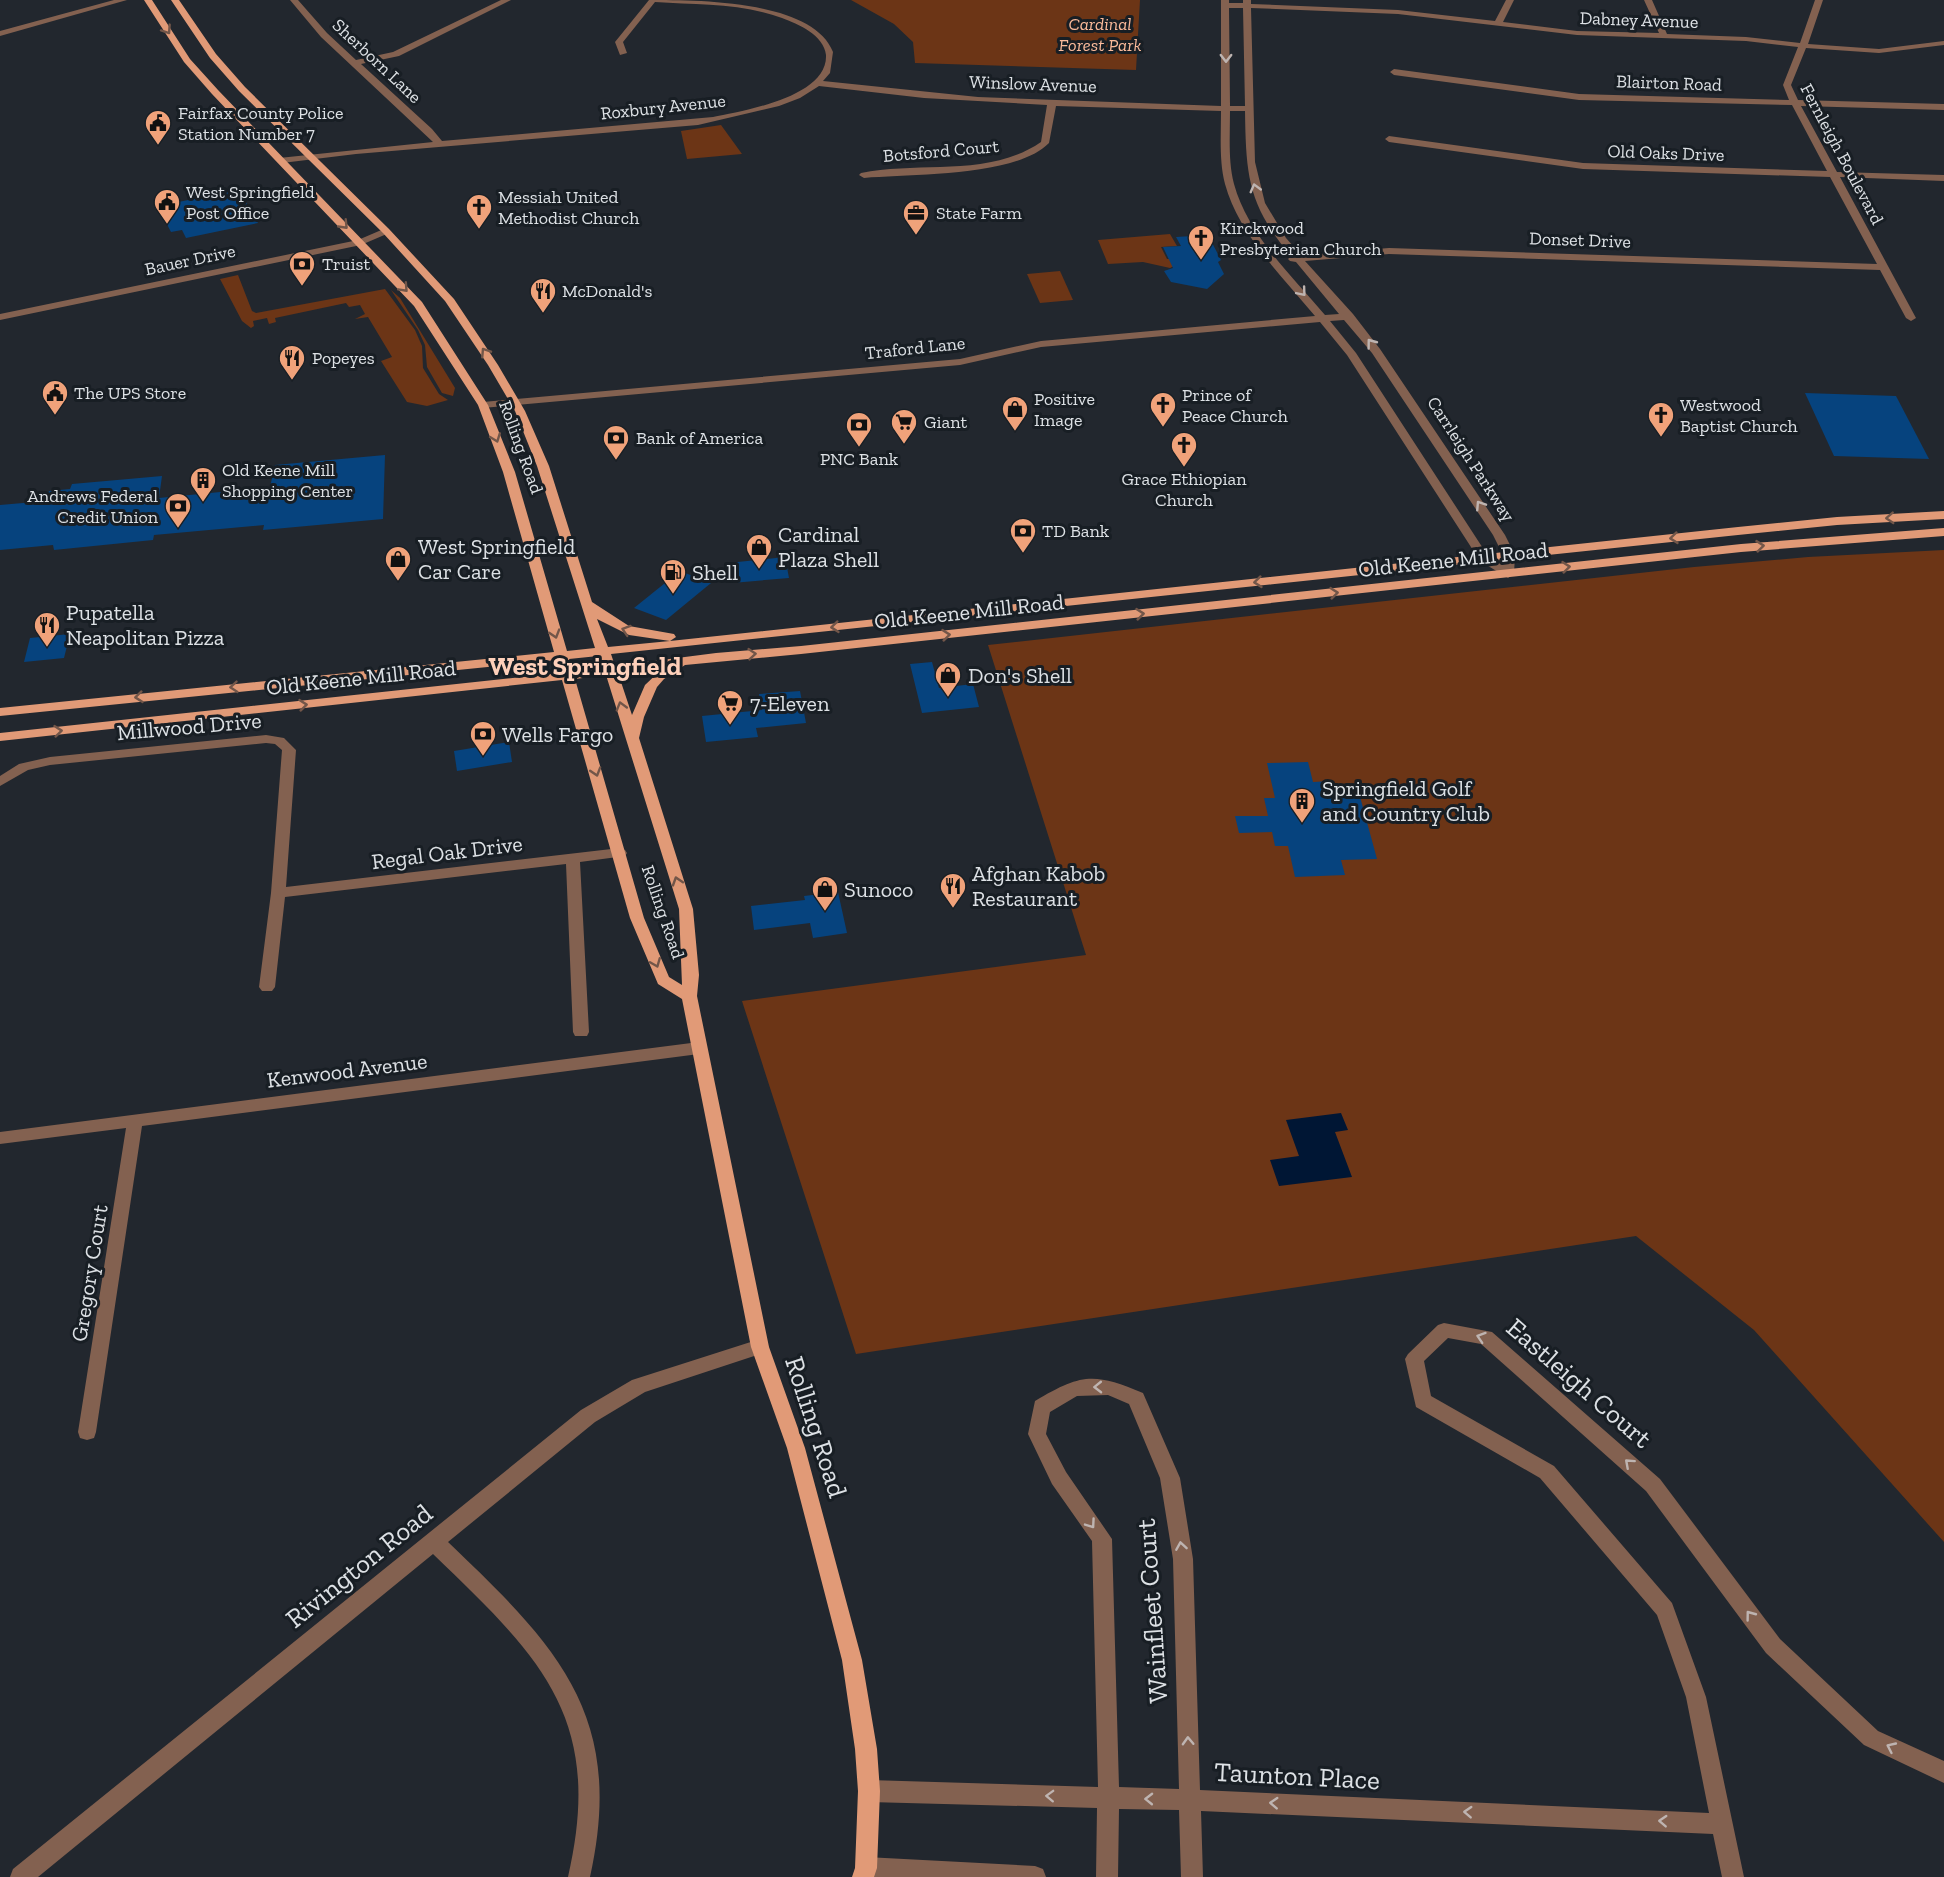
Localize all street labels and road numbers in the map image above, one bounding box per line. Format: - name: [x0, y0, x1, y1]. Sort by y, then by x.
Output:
- street label: Dabney Avenue: [1579, 7, 1699, 33]
- street label: Sherborn Lane: [328, 14, 426, 108]
- street label: Blairton Road: [1616, 70, 1722, 96]
- street label: Winslow Avenue: [969, 71, 1097, 97]
- street label: Fernleigh Boulevard: [1796, 80, 1889, 228]
- street label: Roxbury Avenue: [599, 89, 727, 125]
- street label: Botsford Court: [882, 135, 1000, 167]
- street label: Old Oaks Drive: [1607, 140, 1725, 166]
- street label: Donset Drive: [1529, 227, 1631, 253]
- street label: Bauer Drive: [143, 240, 237, 280]
- street label: Traford Lane: [864, 332, 966, 364]
- street label: Carrleigh Parkway: [1422, 392, 1520, 526]
- street label: Rolling Road: [494, 397, 548, 497]
- street label: Old Keene Mill Road: [1357, 536, 1549, 583]
- street label: Old Keene Mill Road: [873, 588, 1065, 635]
- street label: Old Keene Mill Road: [265, 654, 457, 701]
- street label: Millwood Drive: [116, 707, 262, 746]
- street label: Regal Oak Drive: [370, 830, 524, 875]
- street label: Rolling Road: [637, 862, 689, 962]
- street label: Kenwood Avenue: [265, 1047, 429, 1094]
- street label: Gregory Court: [65, 1202, 114, 1344]
- street label: Eastleigh Court: [1500, 1311, 1658, 1455]
- street label: Rolling Road: [778, 1352, 854, 1502]
- street label: Rivington Road: [279, 1497, 439, 1635]
- street label: Wainfleet Court: [1130, 1518, 1174, 1704]
- street label: Taunton Place: [1213, 1756, 1381, 1796]

